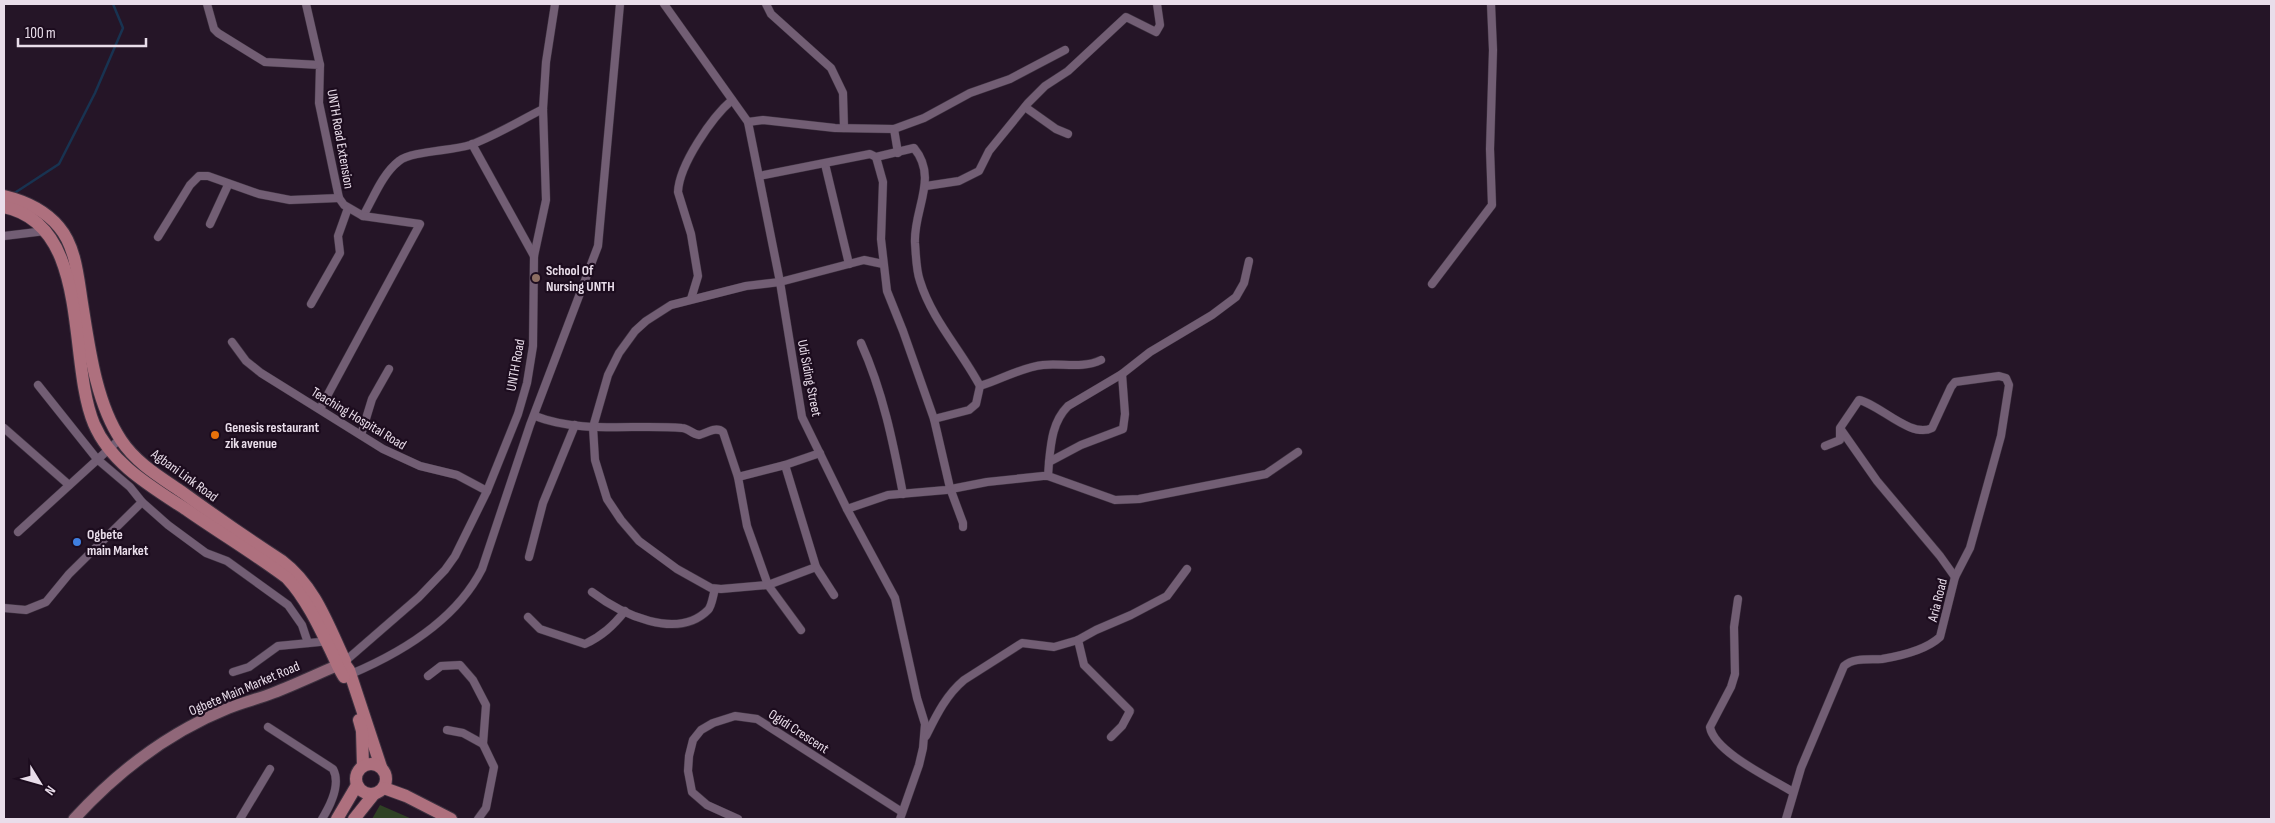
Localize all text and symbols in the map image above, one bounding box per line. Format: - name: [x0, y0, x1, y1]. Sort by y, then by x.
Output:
- scale bar: [18, 15, 145, 47]
- text: 100 m: [25, 24, 56, 43]
- street label: UNTH Road Extension: [323, 88, 358, 190]
- place label: School Of Nursing UNTH: [546, 262, 615, 295]
- marker: School Of Nursing UNTH: [530, 272, 542, 284]
- street label: UNTH Road: [503, 338, 528, 392]
- street label: Udi Siding Street: [794, 338, 825, 418]
- street label: Teaching Hospital Road: [308, 383, 409, 454]
- place label: Genesis restaurant zik avenue: [225, 419, 319, 452]
- marker: Genesis restaurant zik avenue: [209, 429, 221, 441]
- street label: Agbani Link Road: [147, 445, 222, 505]
- place label: Ogbete main Market: [87, 526, 149, 559]
- marker: Ogbete main Market: [71, 536, 83, 548]
- street label: Aria Road: [1924, 577, 1951, 624]
- street label: Ogbete Main Market Road: [186, 657, 302, 719]
- street label: Ogidi Crescent: [765, 706, 832, 757]
- north arrow: [15, 758, 65, 808]
- text: N: [41, 782, 59, 799]

